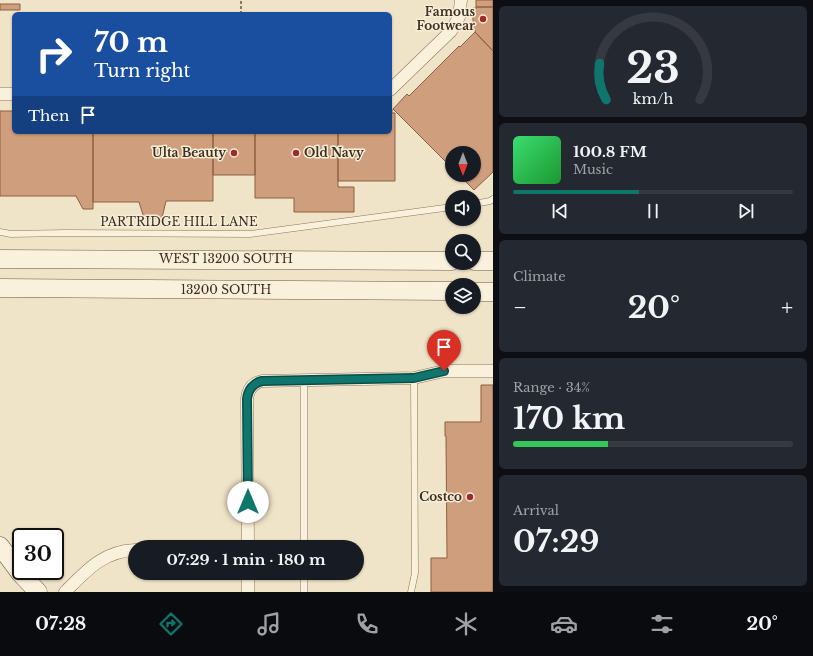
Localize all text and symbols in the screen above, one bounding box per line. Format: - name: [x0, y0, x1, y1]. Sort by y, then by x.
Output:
- place label: Famous Footwear: [416, 4, 475, 33]
- marker: Famous Footwear: [478, 14, 488, 24]
- text: 70 m: [94, 25, 168, 60]
- icon: right: [28, 28, 80, 80]
- text: 23: [626, 42, 680, 93]
- text: Turn right: [94, 60, 190, 82]
- text: km/h: [633, 89, 673, 107]
- icon: arrive: [77, 104, 99, 126]
- text: Then: [28, 106, 69, 125]
- text: 100.8 FM: [573, 142, 647, 161]
- place label: Ulta Beauty: [152, 145, 226, 160]
- place label: Old Navy: [304, 145, 364, 160]
- north arrow: [445, 146, 481, 182]
- map controls: [445, 146, 481, 314]
- marker: Ulta Beauty: [229, 148, 239, 158]
- marker: Old Navy: [291, 148, 301, 158]
- text: Music: [573, 161, 613, 178]
- button: sound: [445, 190, 481, 226]
- icon: previous: [549, 200, 571, 222]
- icon: pause: [642, 200, 664, 222]
- icon: next: [735, 200, 757, 222]
- street label: PARTRIDGE HILL LANE: [100, 214, 258, 229]
- button: search: [445, 234, 481, 270]
- street label: WEST 13200 SOUTH: [158, 251, 293, 266]
- text: Climate: [513, 268, 566, 285]
- button: layers: [445, 278, 481, 314]
- street label: 13200 SOUTH: [181, 282, 271, 297]
- text: 20°: [628, 289, 680, 326]
- text: −: [513, 294, 527, 321]
- text: +: [781, 294, 793, 321]
- pin: [427, 330, 461, 371]
- icon: arrive: [433, 336, 455, 358]
- text: Range · 34%: [513, 379, 590, 396]
- text: 170 km: [513, 400, 625, 437]
- position arrow: [227, 481, 269, 523]
- place label: Costco: [419, 489, 462, 504]
- marker: Costco: [465, 492, 475, 502]
- text: Arrival: [513, 502, 559, 519]
- text: 07:29: [513, 523, 599, 560]
- speed limit sign: 30: [12, 528, 64, 580]
- text: 07:29 · 1 min · 180 m: [166, 550, 326, 569]
- icon: directions: [157, 610, 185, 638]
- icon: music: [255, 610, 283, 638]
- icon: phone: [353, 610, 381, 638]
- icon: climate: [452, 610, 480, 638]
- icon: car: [550, 610, 578, 638]
- icon: filters: [648, 610, 676, 638]
- text: 07:28: [35, 613, 86, 635]
- text: 20°: [746, 613, 778, 635]

